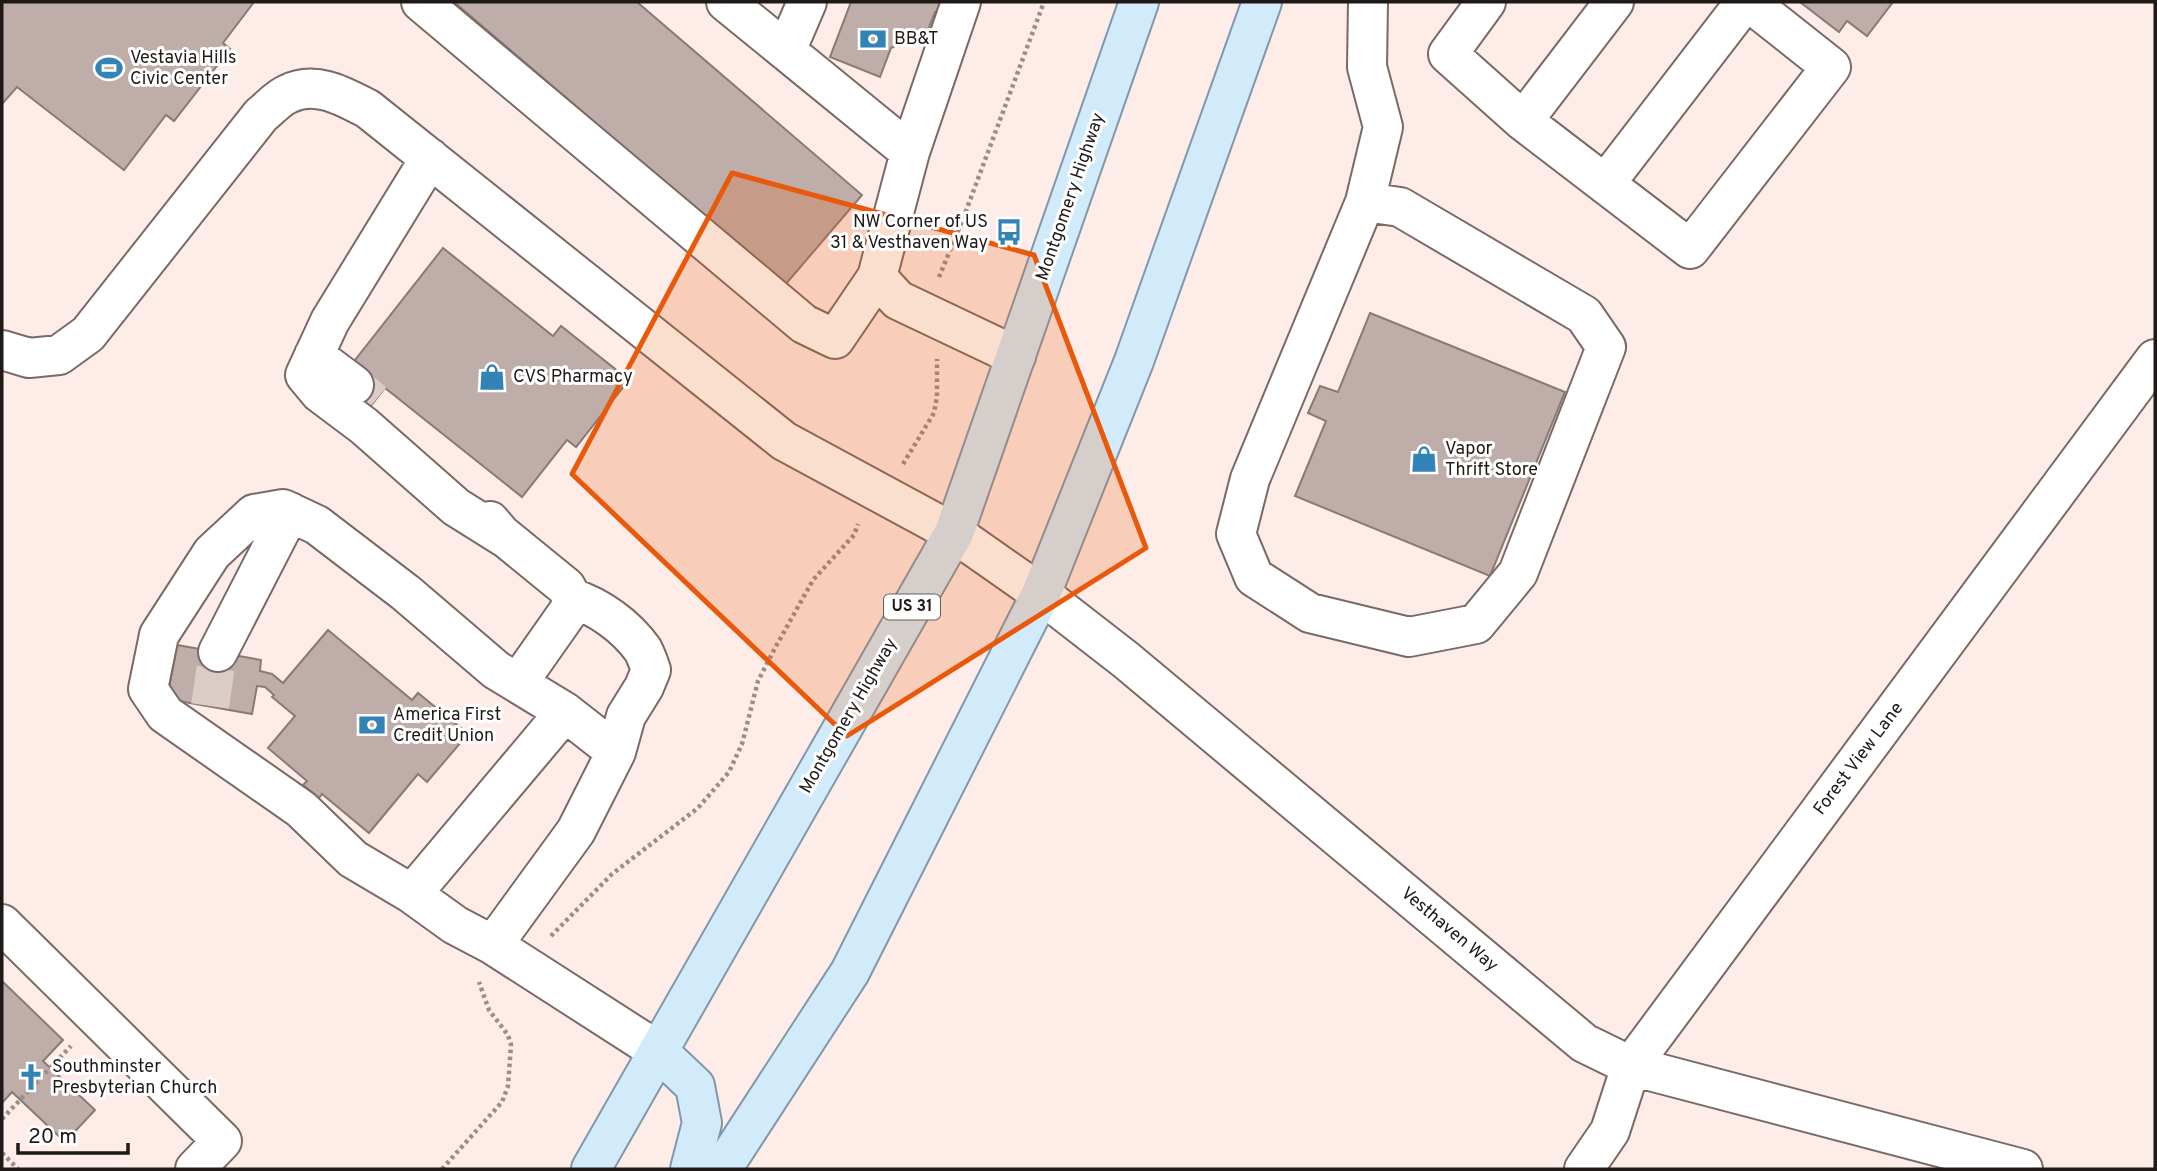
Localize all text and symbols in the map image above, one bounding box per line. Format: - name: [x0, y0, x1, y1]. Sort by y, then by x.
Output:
- bank icon: BB&T: [858, 24, 888, 54]
- place label: BB&T: [894, 28, 938, 51]
- place label: Vestavia Hills Civic Center: [130, 47, 236, 91]
- sports icon: Vestavia Hills Civic Center: [94, 53, 124, 83]
- street label: Montgomery Highway: [1031, 110, 1111, 284]
- place label: NW Corner of US 31 & Vesthaven Way: [830, 211, 988, 255]
- bus stop icon: NW Corner of US 31 & Vesthaven Way: [994, 217, 1024, 247]
- shop icon: CVS Pharmacy: [477, 362, 507, 392]
- place label: CVS Pharmacy: [513, 366, 633, 389]
- place label: Vapor Thrift Store: [1445, 438, 1538, 482]
- shop icon: Vapor Thrift Store: [1409, 444, 1439, 474]
- road number: US 31: [884, 594, 940, 620]
- street label: Montgomery Highway: [795, 634, 903, 798]
- street label: Forest View Lane: [1809, 698, 1909, 820]
- place label: America First Credit Union: [393, 704, 501, 748]
- bank icon: America First Credit Union: [357, 710, 387, 740]
- street label: Vesthaven Way: [1395, 882, 1503, 978]
- place label: Southminster Presbyterian Church: [52, 1056, 217, 1100]
- church icon: Southminster Presbyterian Church: [16, 1062, 46, 1092]
- scale bar: [18, 1112, 128, 1156]
- text: 20 m: [28, 1124, 77, 1151]

